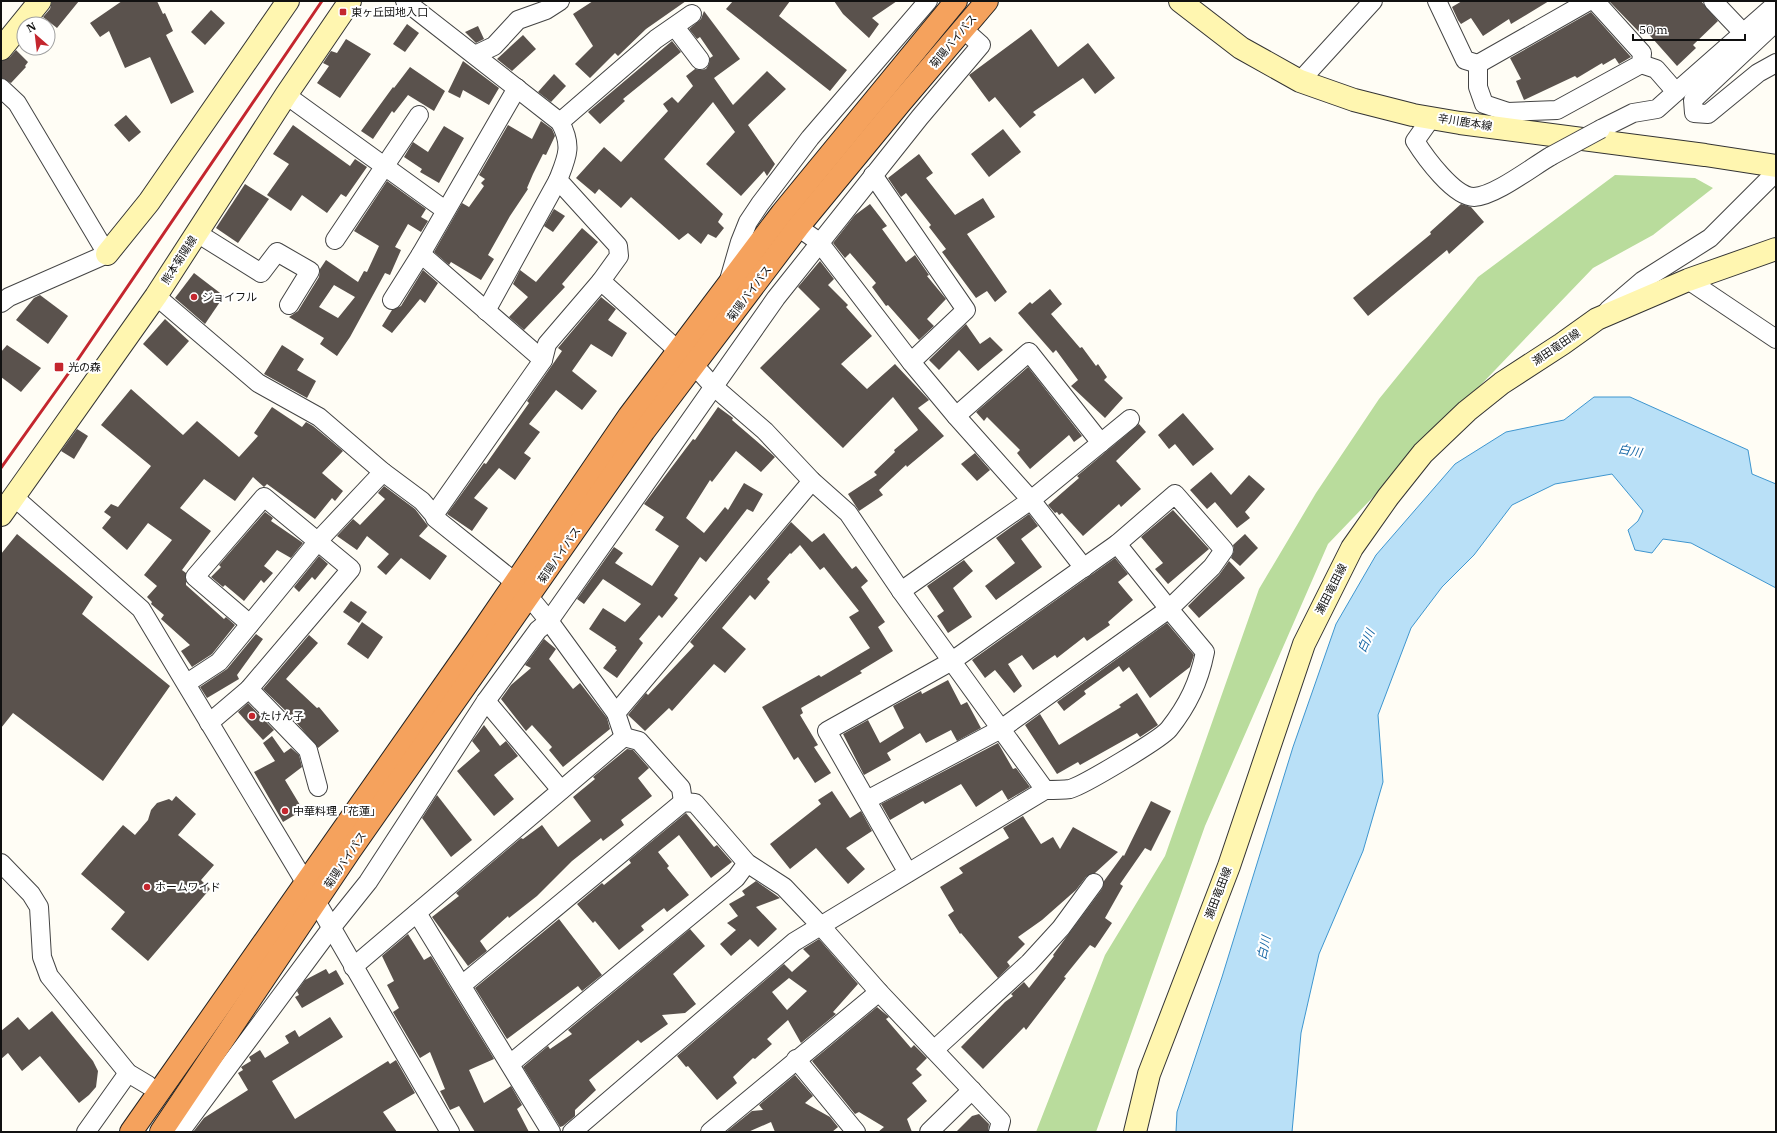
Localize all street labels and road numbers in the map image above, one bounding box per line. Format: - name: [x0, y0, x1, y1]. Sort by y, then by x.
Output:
- street label: 菊陽バイパス: [926, 11, 980, 71]
- street label: 辛川鹿本線: [1437, 111, 1493, 133]
- street label: 熊本菊陽線: [158, 233, 200, 287]
- street label: 菊陽バイパス: [724, 263, 774, 323]
- street label: 瀬田竜田線: [1529, 326, 1583, 368]
- street label: 菊陽バイパス: [534, 524, 584, 586]
- street label: 瀬田竜田線: [1312, 561, 1350, 617]
- street label: 菊陽バイパス: [321, 829, 369, 891]
- street label: 瀬田竜田線: [1202, 865, 1234, 921]

